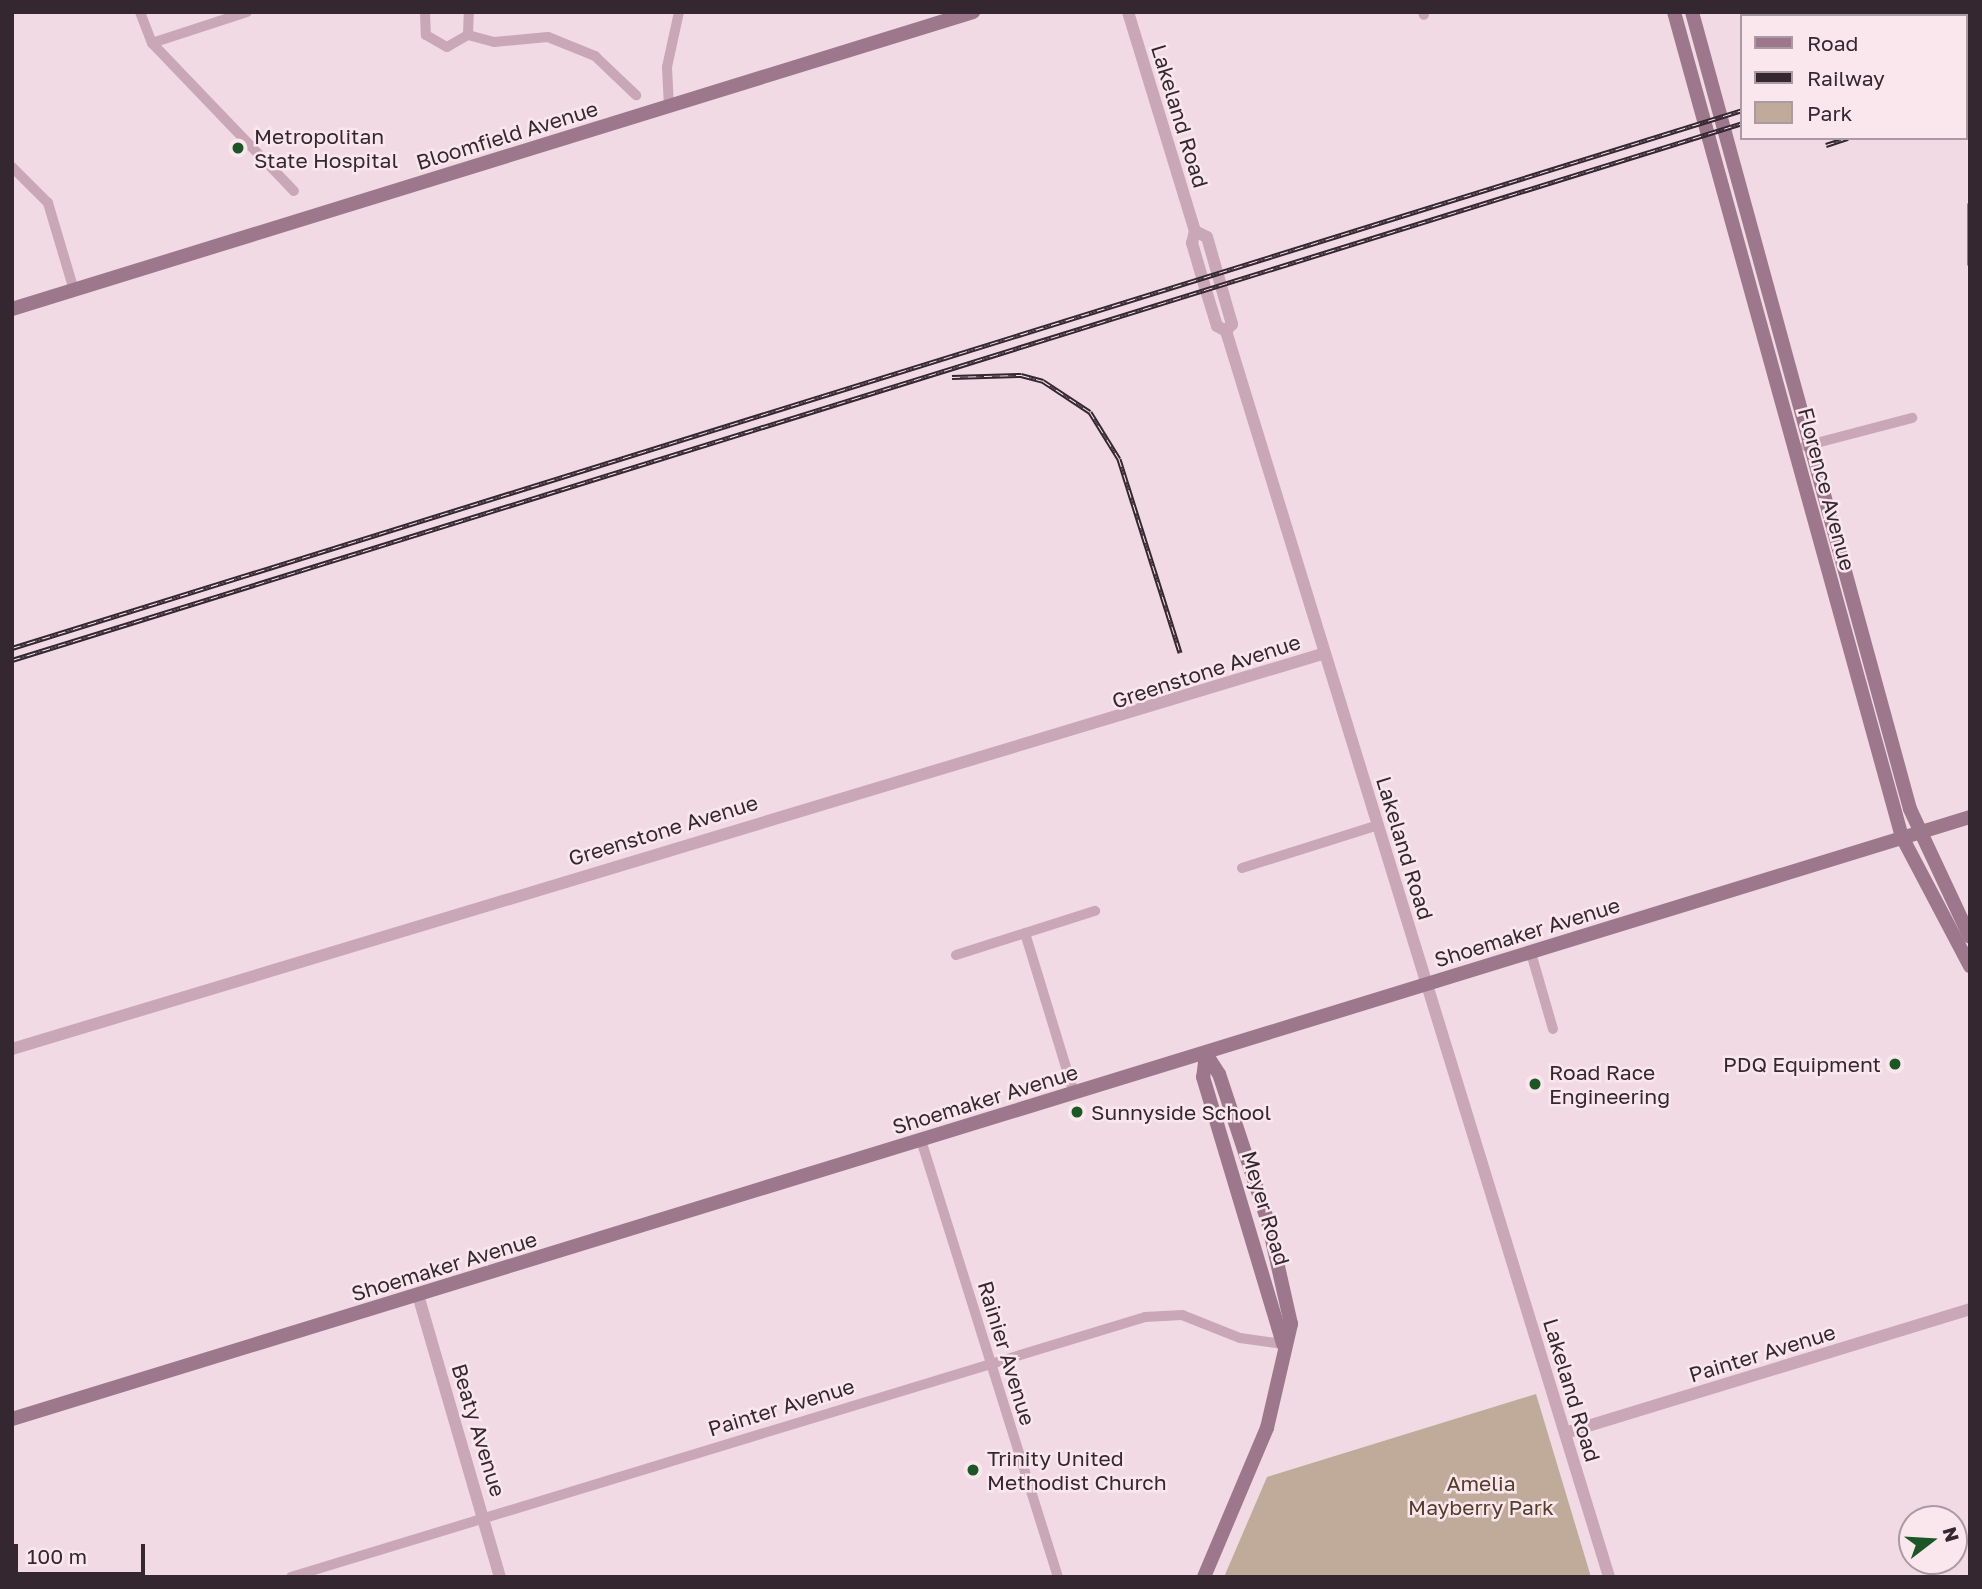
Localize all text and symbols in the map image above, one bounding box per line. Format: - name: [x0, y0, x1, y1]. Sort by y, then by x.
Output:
- legend: [1741, 14, 1968, 140]
- text: Road: [1807, 30, 1858, 56]
- street label: Lakeland Road: [1146, 41, 1214, 191]
- text: Railway: [1807, 65, 1885, 91]
- street label: Bloomfield Avenue: [413, 95, 601, 175]
- text: Park: [1807, 100, 1852, 126]
- place label: Metropolitan State Hospital: [254, 123, 398, 173]
- marker: Metropolitan State Hospital: [228, 138, 248, 158]
- street label: Florence Avenue: [1793, 405, 1861, 573]
- street label: Greenstone Avenue: [1109, 629, 1303, 713]
- street label: Lakeland Road: [1371, 773, 1439, 923]
- street label: Greenstone Avenue: [565, 789, 761, 871]
- street label: Shoemaker Avenue: [1431, 892, 1623, 972]
- place label: PDQ Equipment: [1723, 1051, 1881, 1077]
- marker: PDQ Equipment: [1887, 1056, 1903, 1072]
- street label: Shoemaker Avenue: [889, 1059, 1081, 1139]
- place label: Road Race Engineering: [1549, 1059, 1670, 1109]
- marker: Road Race Engineering: [1527, 1076, 1543, 1092]
- place label: Sunnyside School: [1091, 1099, 1271, 1125]
- marker: Sunnyside School: [1069, 1104, 1085, 1120]
- street label: Meyer Road: [1237, 1148, 1295, 1268]
- street label: Shoemaker Avenue: [348, 1226, 540, 1306]
- street label: Rainier Avenue: [973, 1278, 1041, 1428]
- street label: Lakeland Road: [1538, 1315, 1606, 1465]
- street label: Painter Avenue: [1686, 1319, 1838, 1387]
- street label: Beaty Avenue: [447, 1360, 511, 1500]
- street label: Painter Avenue: [705, 1373, 857, 1441]
- place label: Trinity United Methodist Church: [987, 1445, 1167, 1495]
- marker: Trinity United Methodist Church: [965, 1462, 981, 1478]
- park label: Amelia Mayberry Park: [1408, 1470, 1554, 1520]
- north arrow: [1898, 1505, 1968, 1575]
- text: N: [1939, 1524, 1965, 1545]
- scale bar: [18, 1530, 149, 1574]
- text: 100 m: [27, 1543, 87, 1569]

